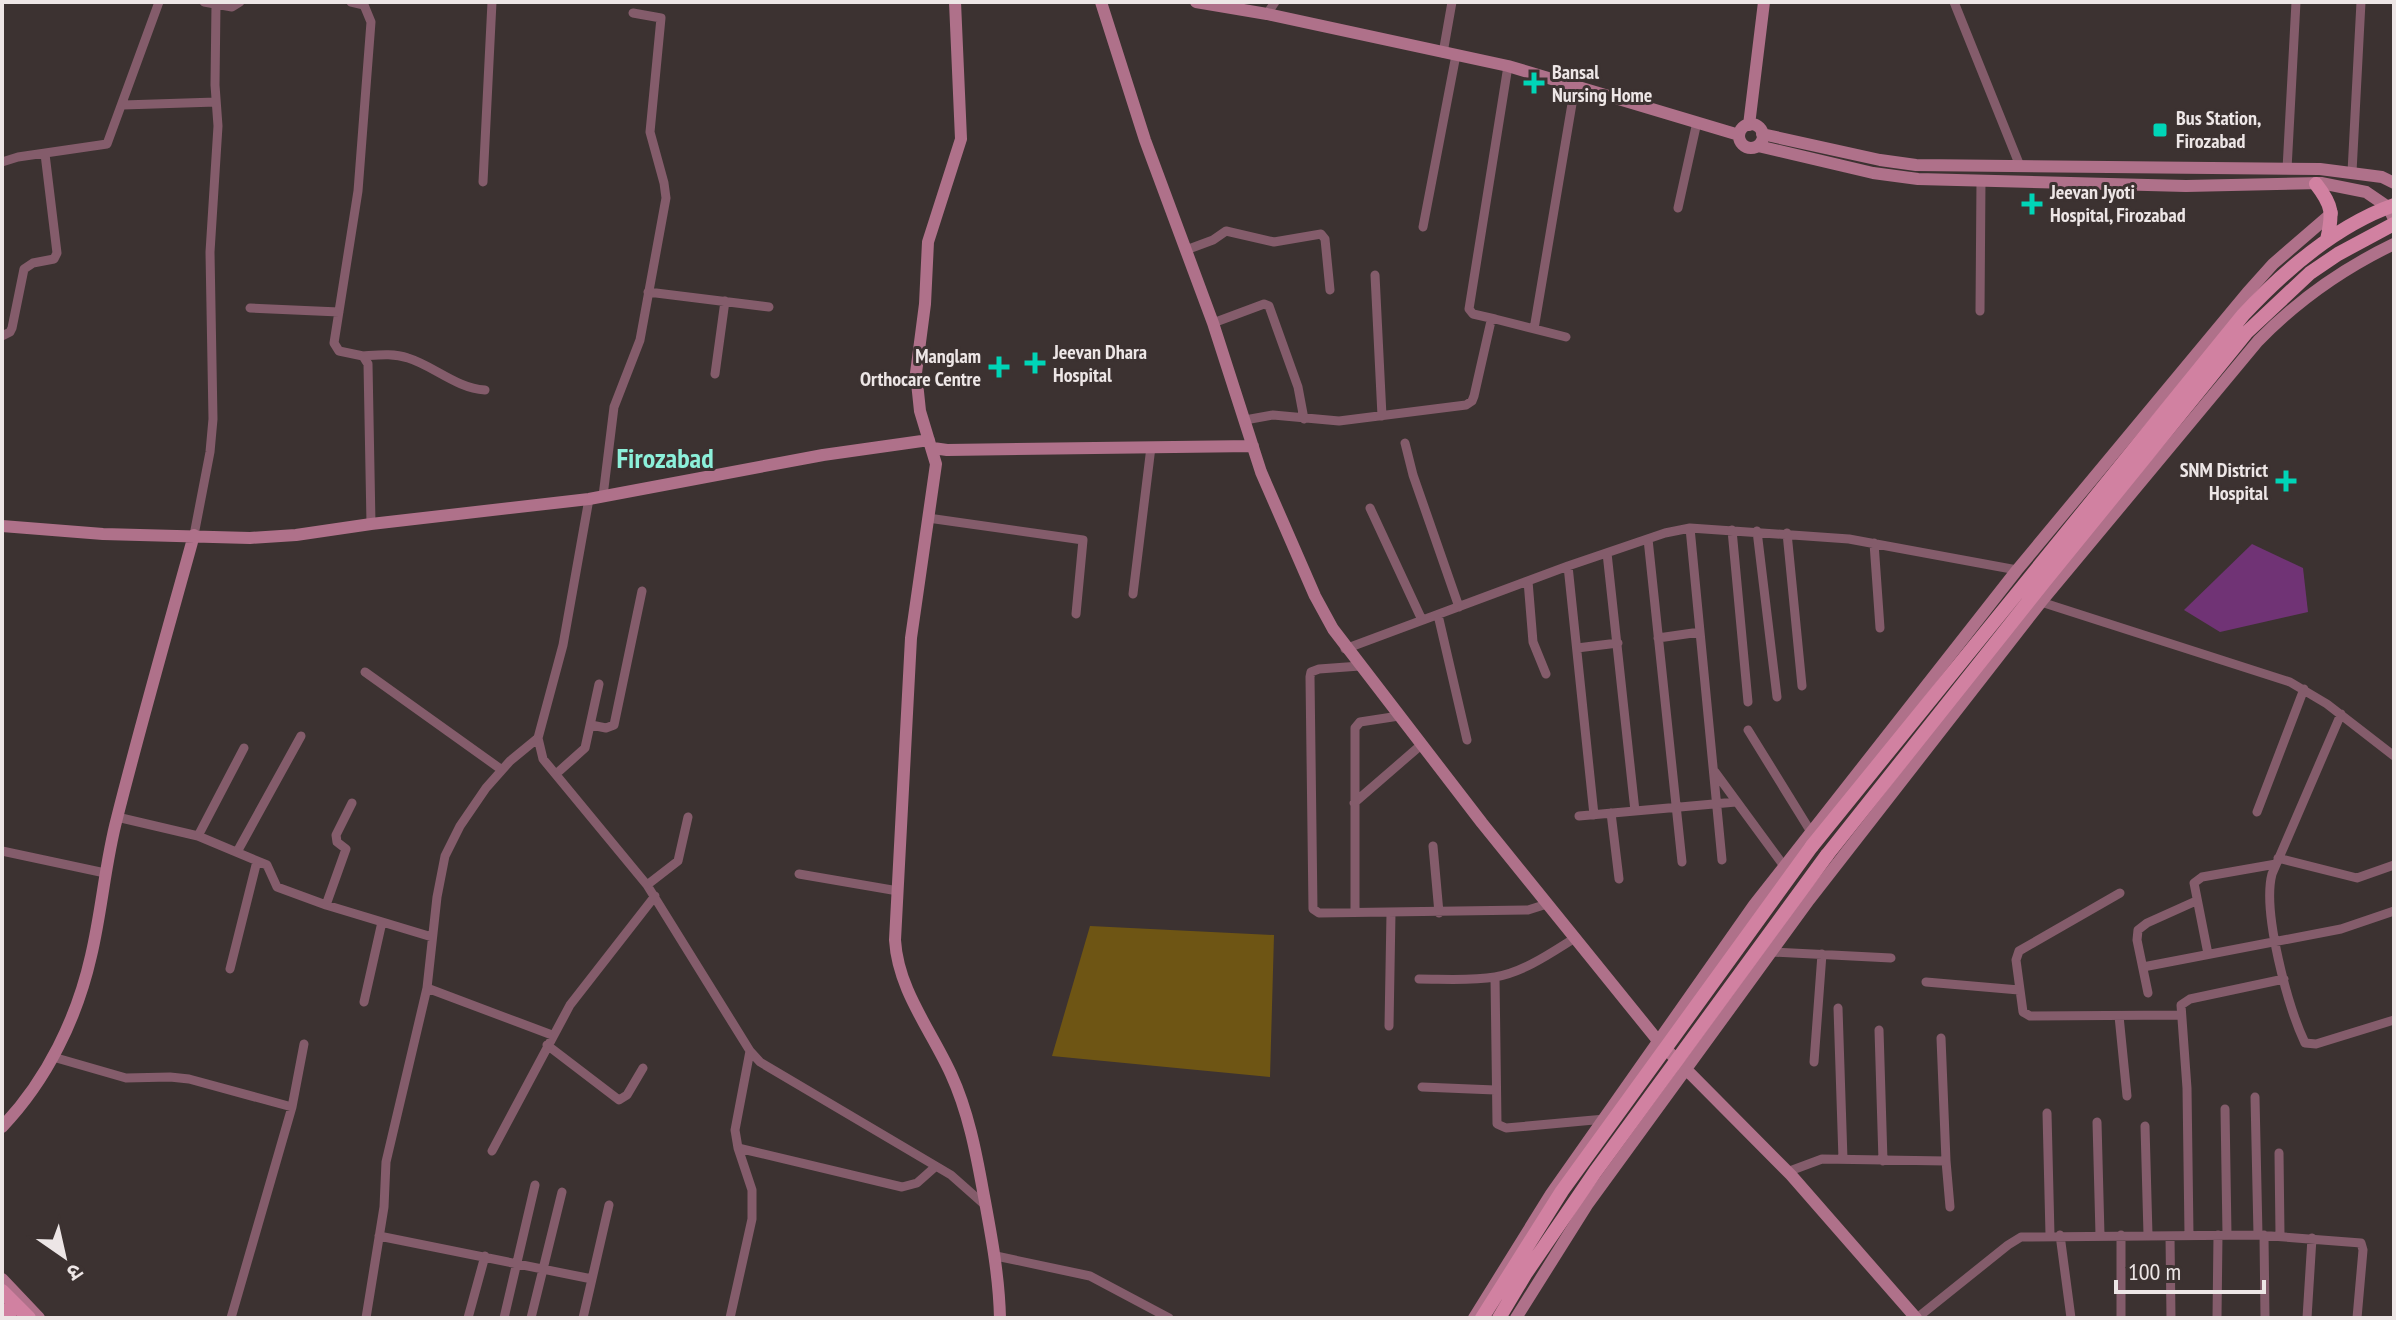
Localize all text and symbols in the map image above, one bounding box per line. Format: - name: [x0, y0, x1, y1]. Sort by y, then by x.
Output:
- place label: Bansal Nursing Home: [1552, 59, 1652, 108]
- marker: Bansal Nursing Home: [1523, 72, 1545, 94]
- place label: Bus Station, Firozabad: [2176, 105, 2261, 154]
- marker: Bus Station, Firozabad: [2151, 121, 2169, 139]
- place label: Jeevan Jyoti Hospital, Firozabad: [2049, 179, 2186, 228]
- marker: Jeevan Jyoti Hospital, Firozabad: [2021, 193, 2043, 215]
- place label: Jeevan Dhara Hospital: [1052, 339, 1147, 388]
- place label: Manglam Orthocare Centre: [860, 343, 981, 392]
- marker: Jeevan Dhara Hospital: [1024, 352, 1046, 374]
- marker: Manglam Orthocare Centre: [988, 356, 1010, 378]
- district label: Firozabad: [616, 439, 714, 476]
- place label: SNM District Hospital: [2180, 457, 2268, 506]
- marker: SNM District Hospital: [2275, 470, 2297, 492]
- north arrow: [24, 1216, 104, 1296]
- scale bar: [2116, 1244, 2264, 1294]
- text: 100 m: [2128, 1256, 2181, 1287]
- text: उ: [61, 1257, 88, 1288]

